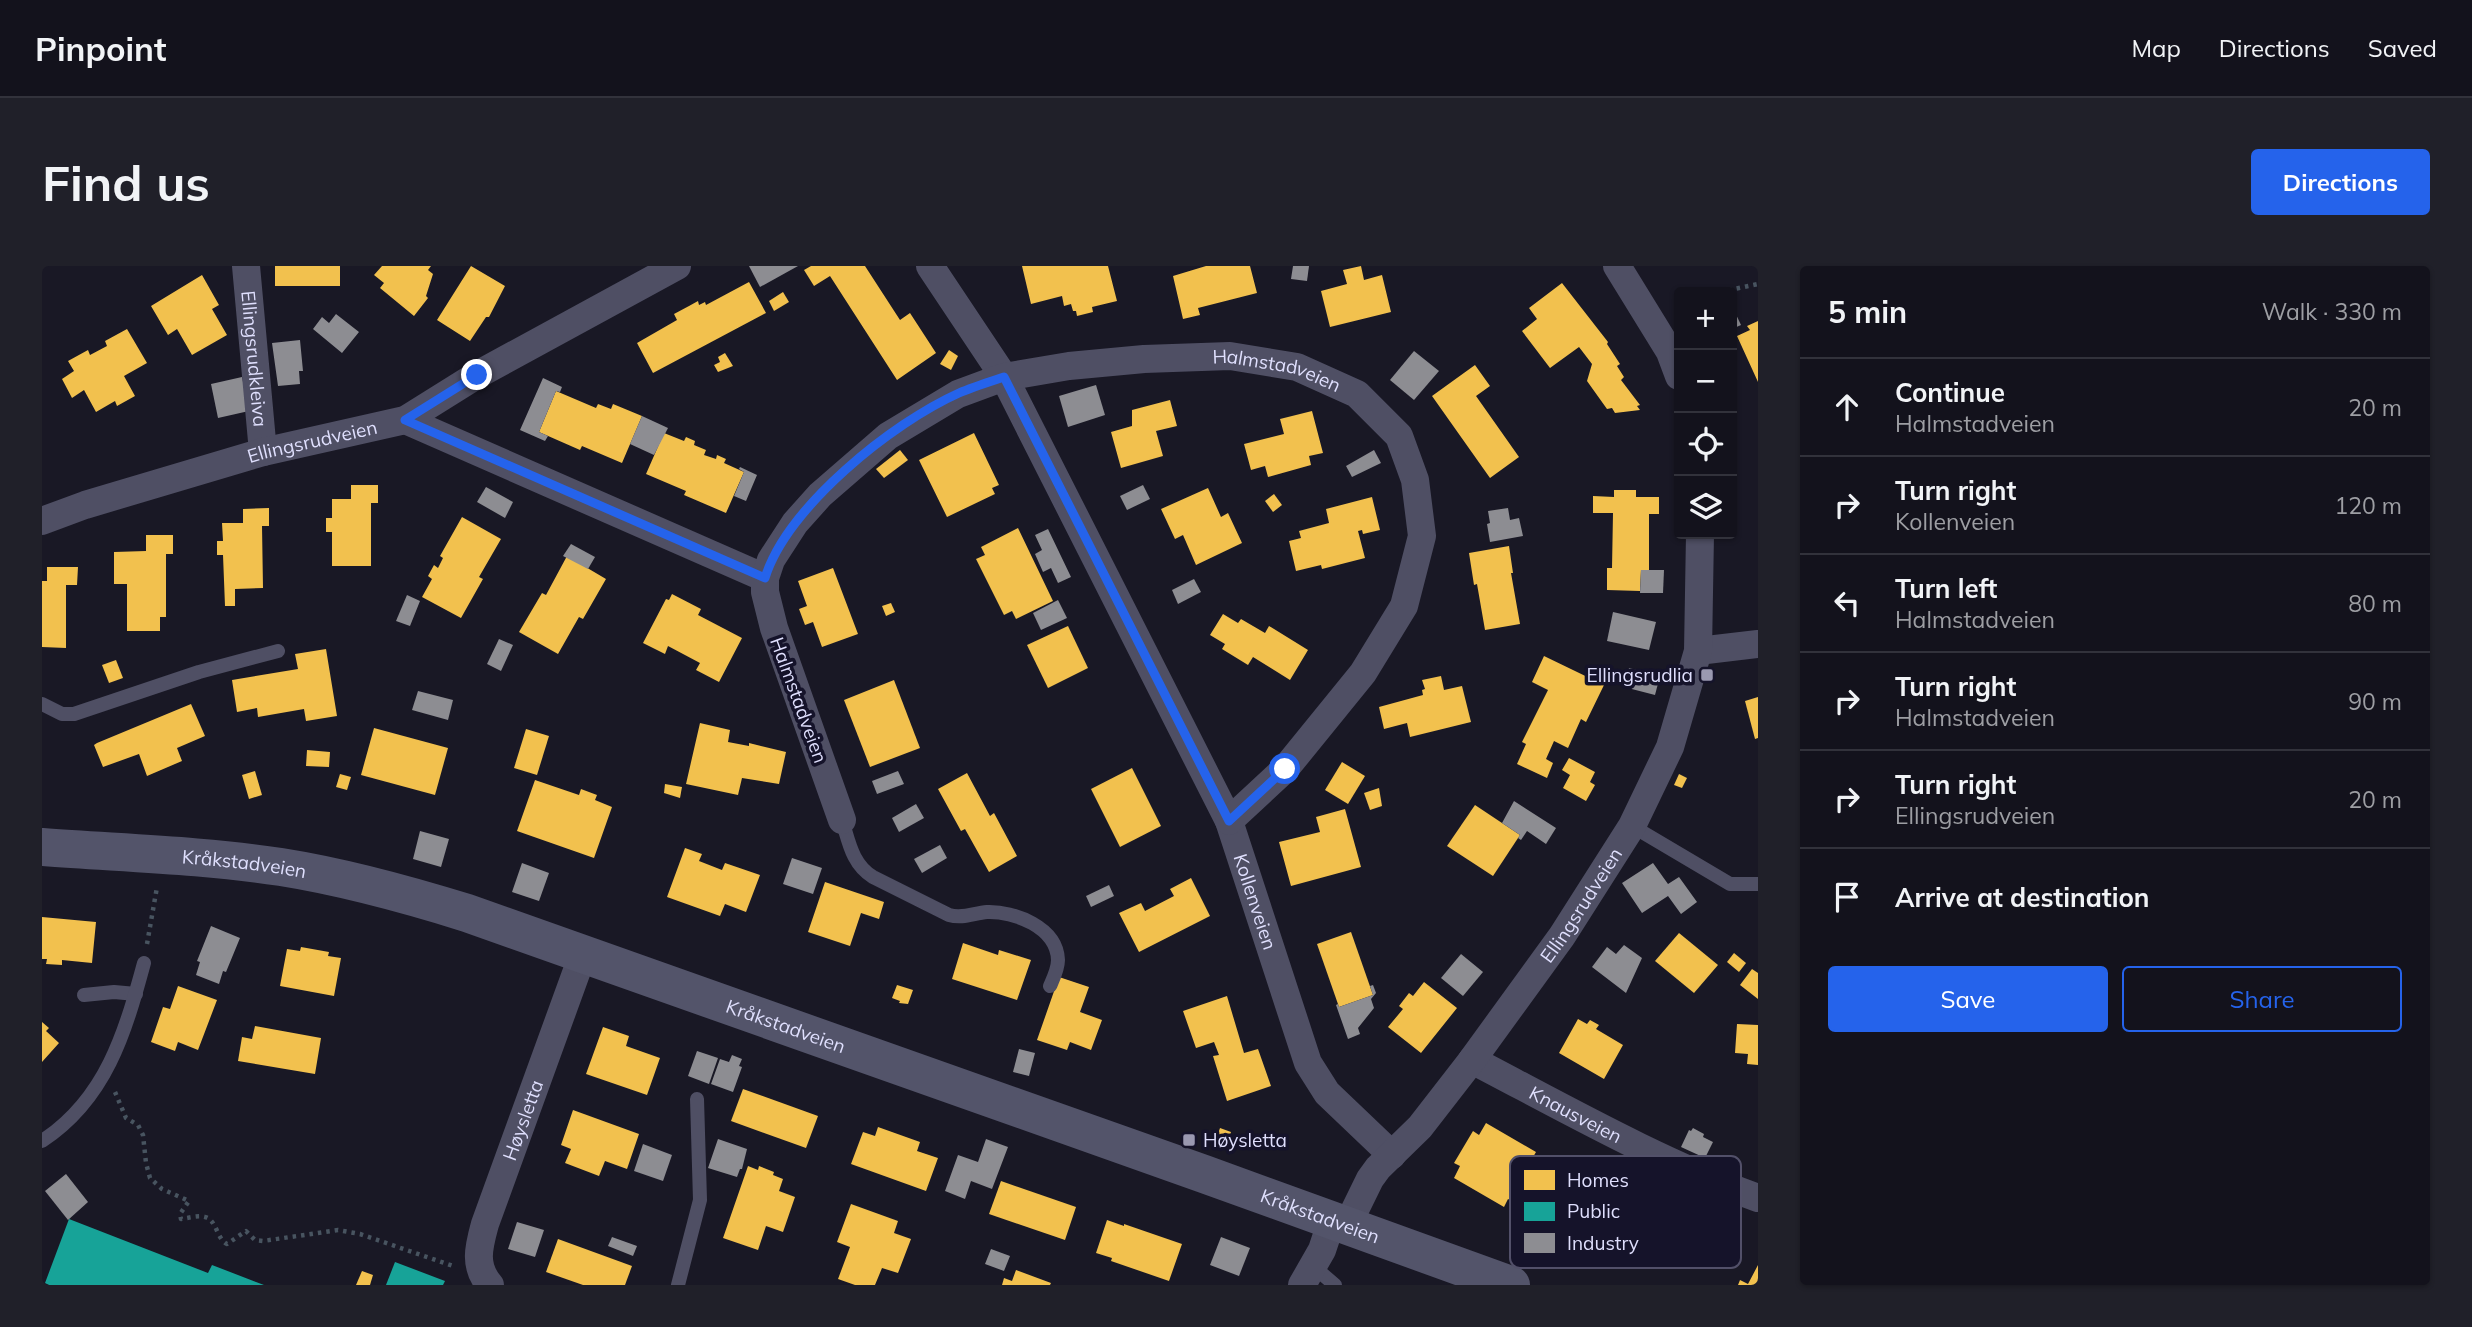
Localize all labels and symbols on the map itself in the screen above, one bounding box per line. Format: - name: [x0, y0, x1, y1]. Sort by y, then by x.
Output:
- street label: Ellingsrudkleiva: [236, 289, 273, 428]
- street label: Halmstadveien: [1212, 344, 1345, 397]
- route end: [461, 359, 492, 390]
- street label: Ellingsrudveien: [244, 415, 379, 468]
- street label: Halmstadveien: [765, 634, 833, 766]
- place label: Ellingsrudlia: [1587, 663, 1693, 687]
- marker: Ellingsrudlia: [1699, 667, 1715, 683]
- route start: [1269, 753, 1300, 784]
- street label: Ellingsrudveien: [1535, 843, 1627, 967]
- street label: Kråkstadveien: [181, 844, 308, 883]
- street label: Kollenveien: [1228, 851, 1282, 953]
- street label: Kråkstadveien: [723, 994, 849, 1058]
- street label: Høysletta: [497, 1077, 548, 1164]
- street label: Knausveien: [1525, 1080, 1626, 1148]
- place label: Høysletta: [1203, 1128, 1287, 1152]
- marker: Høysletta: [1181, 1132, 1197, 1148]
- legend: [1510, 1156, 1741, 1268]
- text: Homes: [1567, 1168, 1629, 1192]
- street label: Kråkstadveien: [1257, 1183, 1383, 1249]
- text: Public: [1567, 1199, 1620, 1223]
- text: Industry: [1567, 1231, 1639, 1255]

